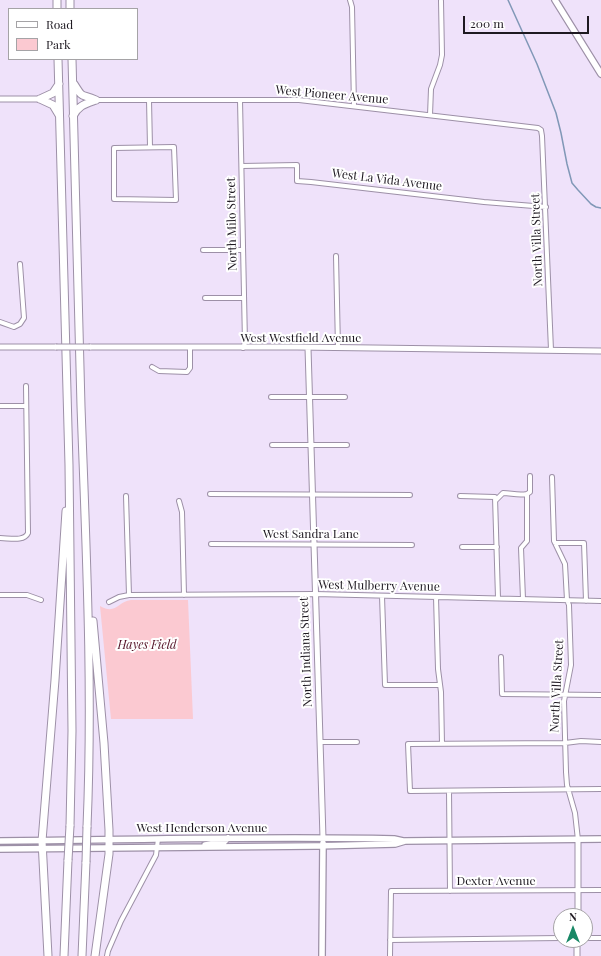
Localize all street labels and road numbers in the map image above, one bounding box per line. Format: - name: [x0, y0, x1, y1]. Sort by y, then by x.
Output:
- street label: West Pioneer Avenue: [275, 83, 389, 107]
- street label: West La Vida Avenue: [331, 166, 443, 194]
- street label: North Milo Street: [224, 177, 240, 271]
- street label: North Villa Street: [528, 193, 546, 287]
- street label: West Westfield Avenue: [241, 331, 361, 345]
- street label: West Sandra Lane: [263, 527, 359, 541]
- street label: West Mulberry Avenue: [318, 578, 440, 594]
- street label: North Indiana Street: [297, 597, 315, 707]
- street label: North Villa Street: [547, 639, 567, 733]
- street label: West Henderson Avenue: [137, 821, 267, 835]
- street label: Dexter Avenue: [456, 874, 536, 888]

